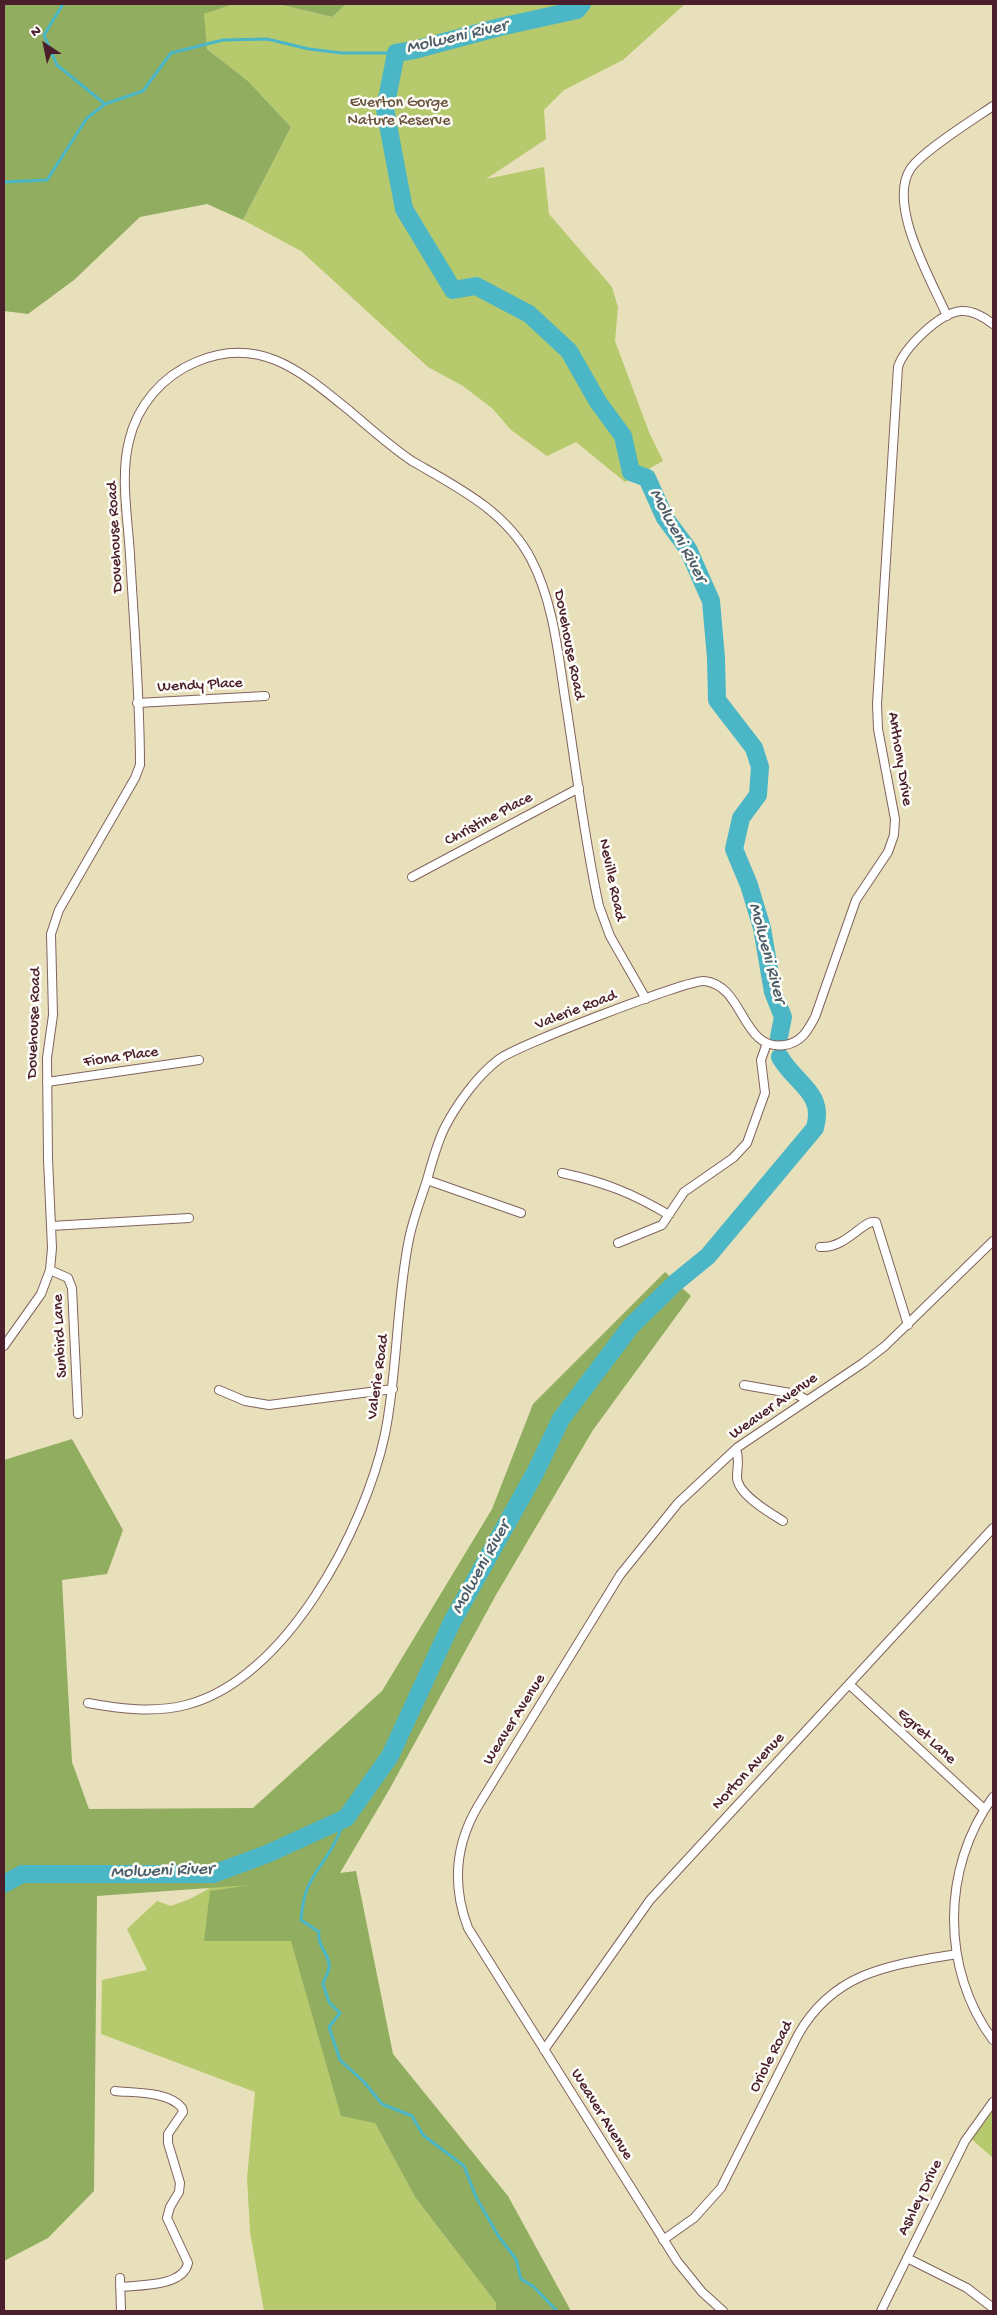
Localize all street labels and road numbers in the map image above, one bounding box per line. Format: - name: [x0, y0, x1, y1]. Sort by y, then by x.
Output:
- street label: Dovehouse Road: [103, 481, 129, 593]
- street label: Dovehouse Road: [548, 589, 588, 701]
- street label: Wendy Place: [157, 674, 243, 698]
- street label: Anthony Drive: [882, 711, 916, 807]
- street label: Christine Place: [442, 789, 536, 851]
- street label: Neville Road: [593, 837, 629, 923]
- street label: Dovehouse Road: [23, 967, 47, 1079]
- street label: Valerie Road: [533, 987, 619, 1035]
- street label: Fiona Place: [82, 1043, 160, 1073]
- street label: Sunbird Lane: [49, 1294, 73, 1378]
- street label: Valerie Road: [364, 1333, 394, 1421]
- street label: Weaver Avenue: [726, 1369, 822, 1445]
- street label: Weaver Avenue: [479, 1671, 551, 1769]
- street label: Egret Lane: [892, 1705, 960, 1769]
- street label: Norton Avenue: [708, 1729, 790, 1815]
- street label: Oriole Road: [746, 2018, 798, 2096]
- street label: Weaver Avenue: [565, 2066, 637, 2164]
- street label: Ashley Drive: [894, 2157, 948, 2239]

